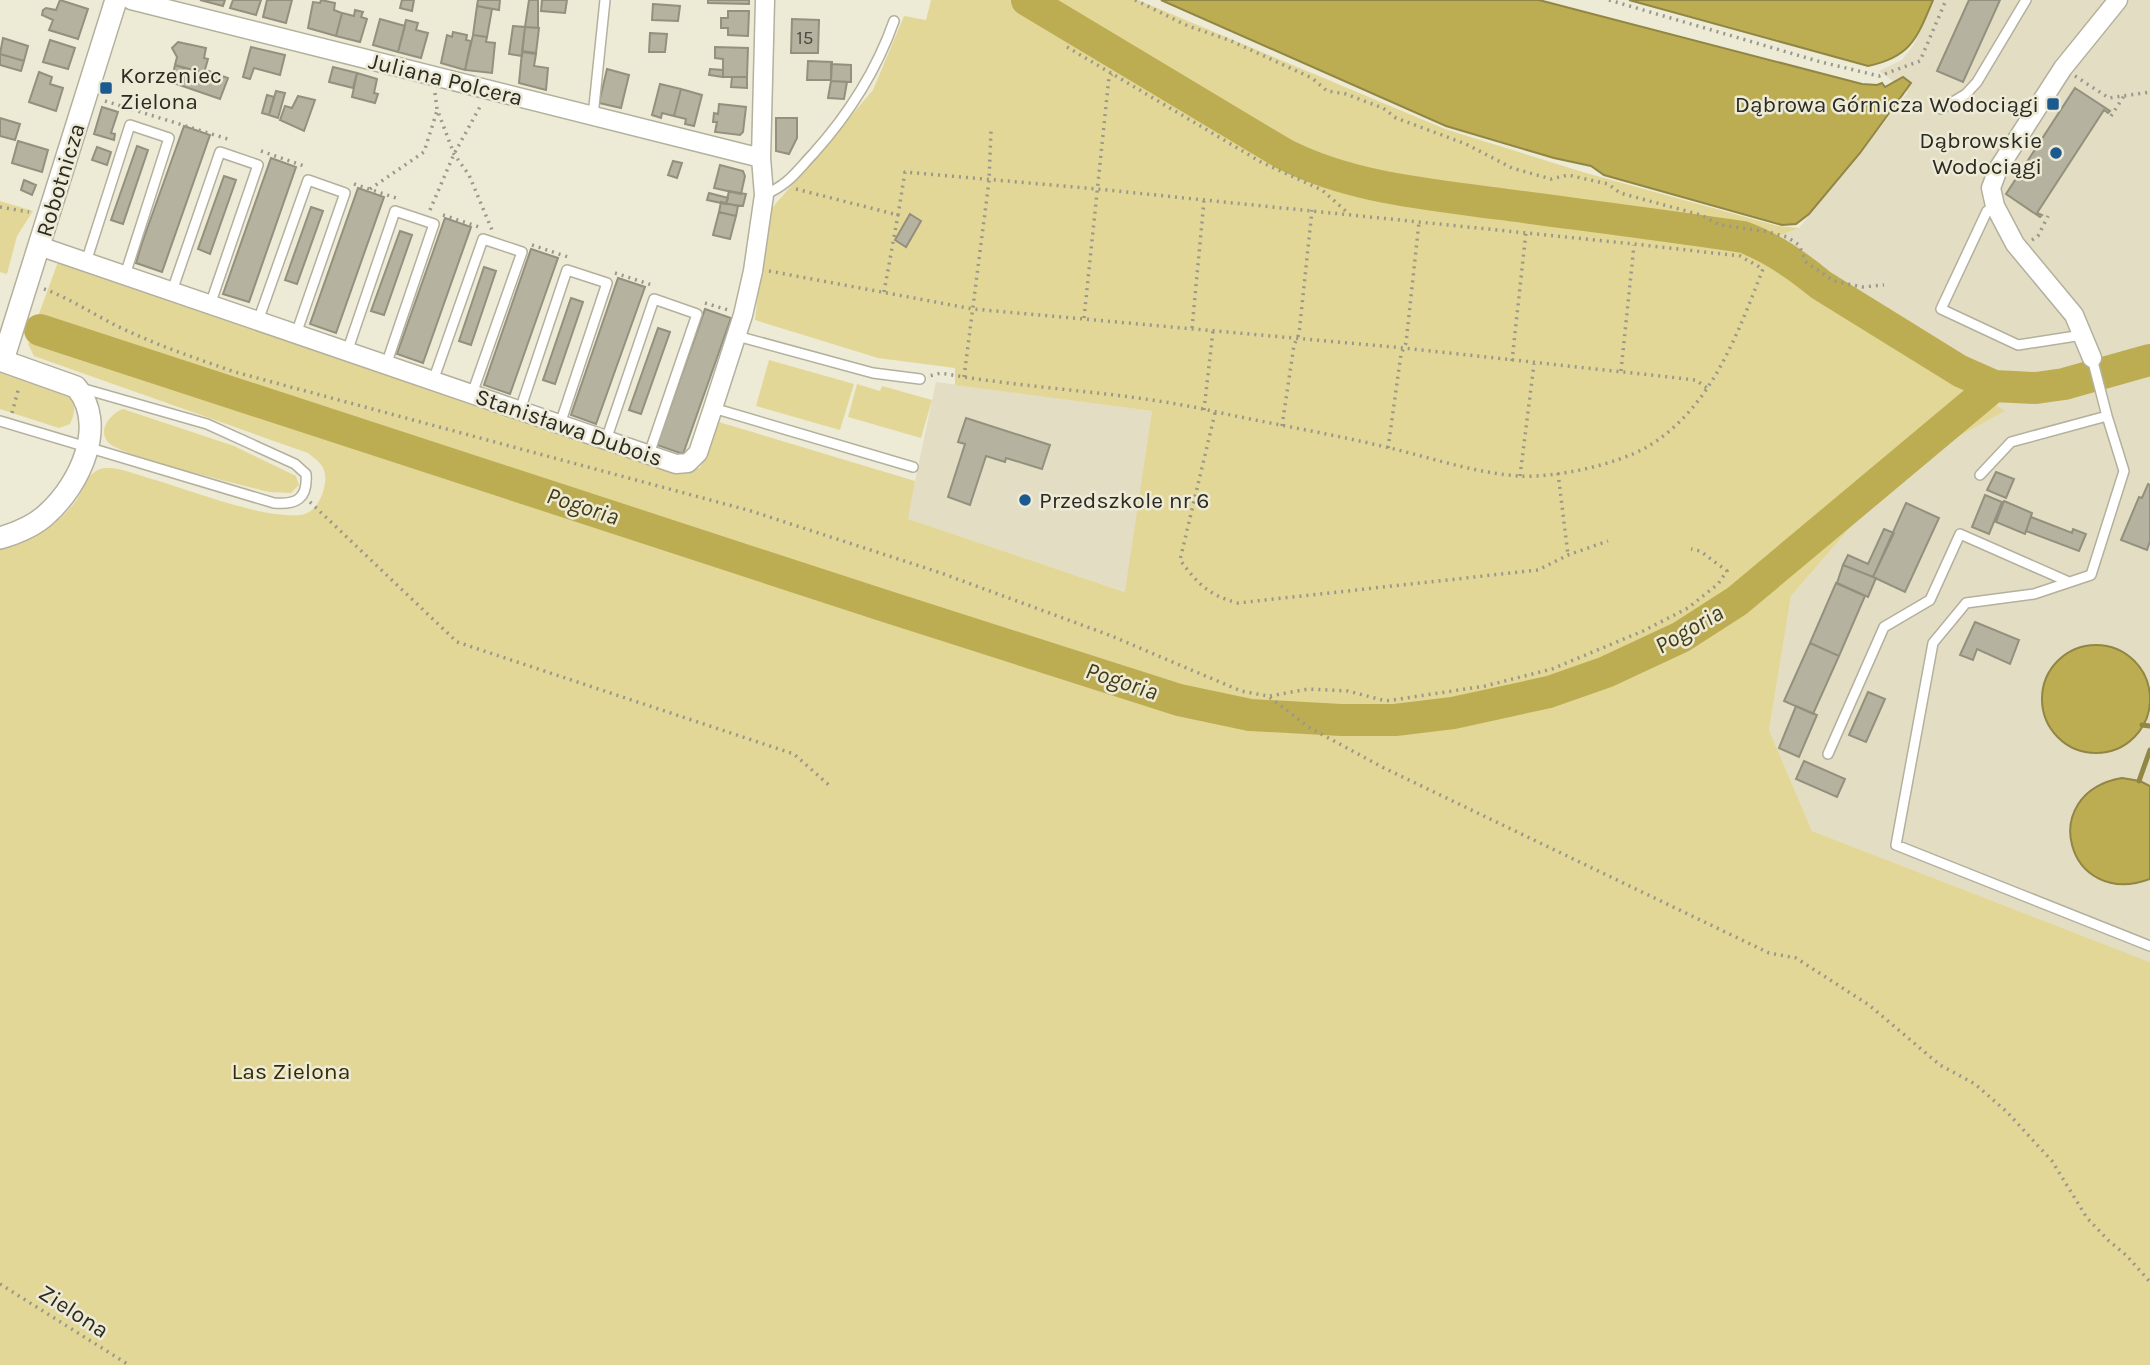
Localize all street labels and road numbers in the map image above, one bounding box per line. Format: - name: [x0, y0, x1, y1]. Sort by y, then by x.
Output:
- street label: Juliana Polcera: [366, 47, 526, 112]
- street label: Robotnicza: [30, 120, 91, 240]
- street label: Stanisława Dubois: [472, 383, 666, 472]
- street label: Zielona: [34, 1279, 114, 1344]

